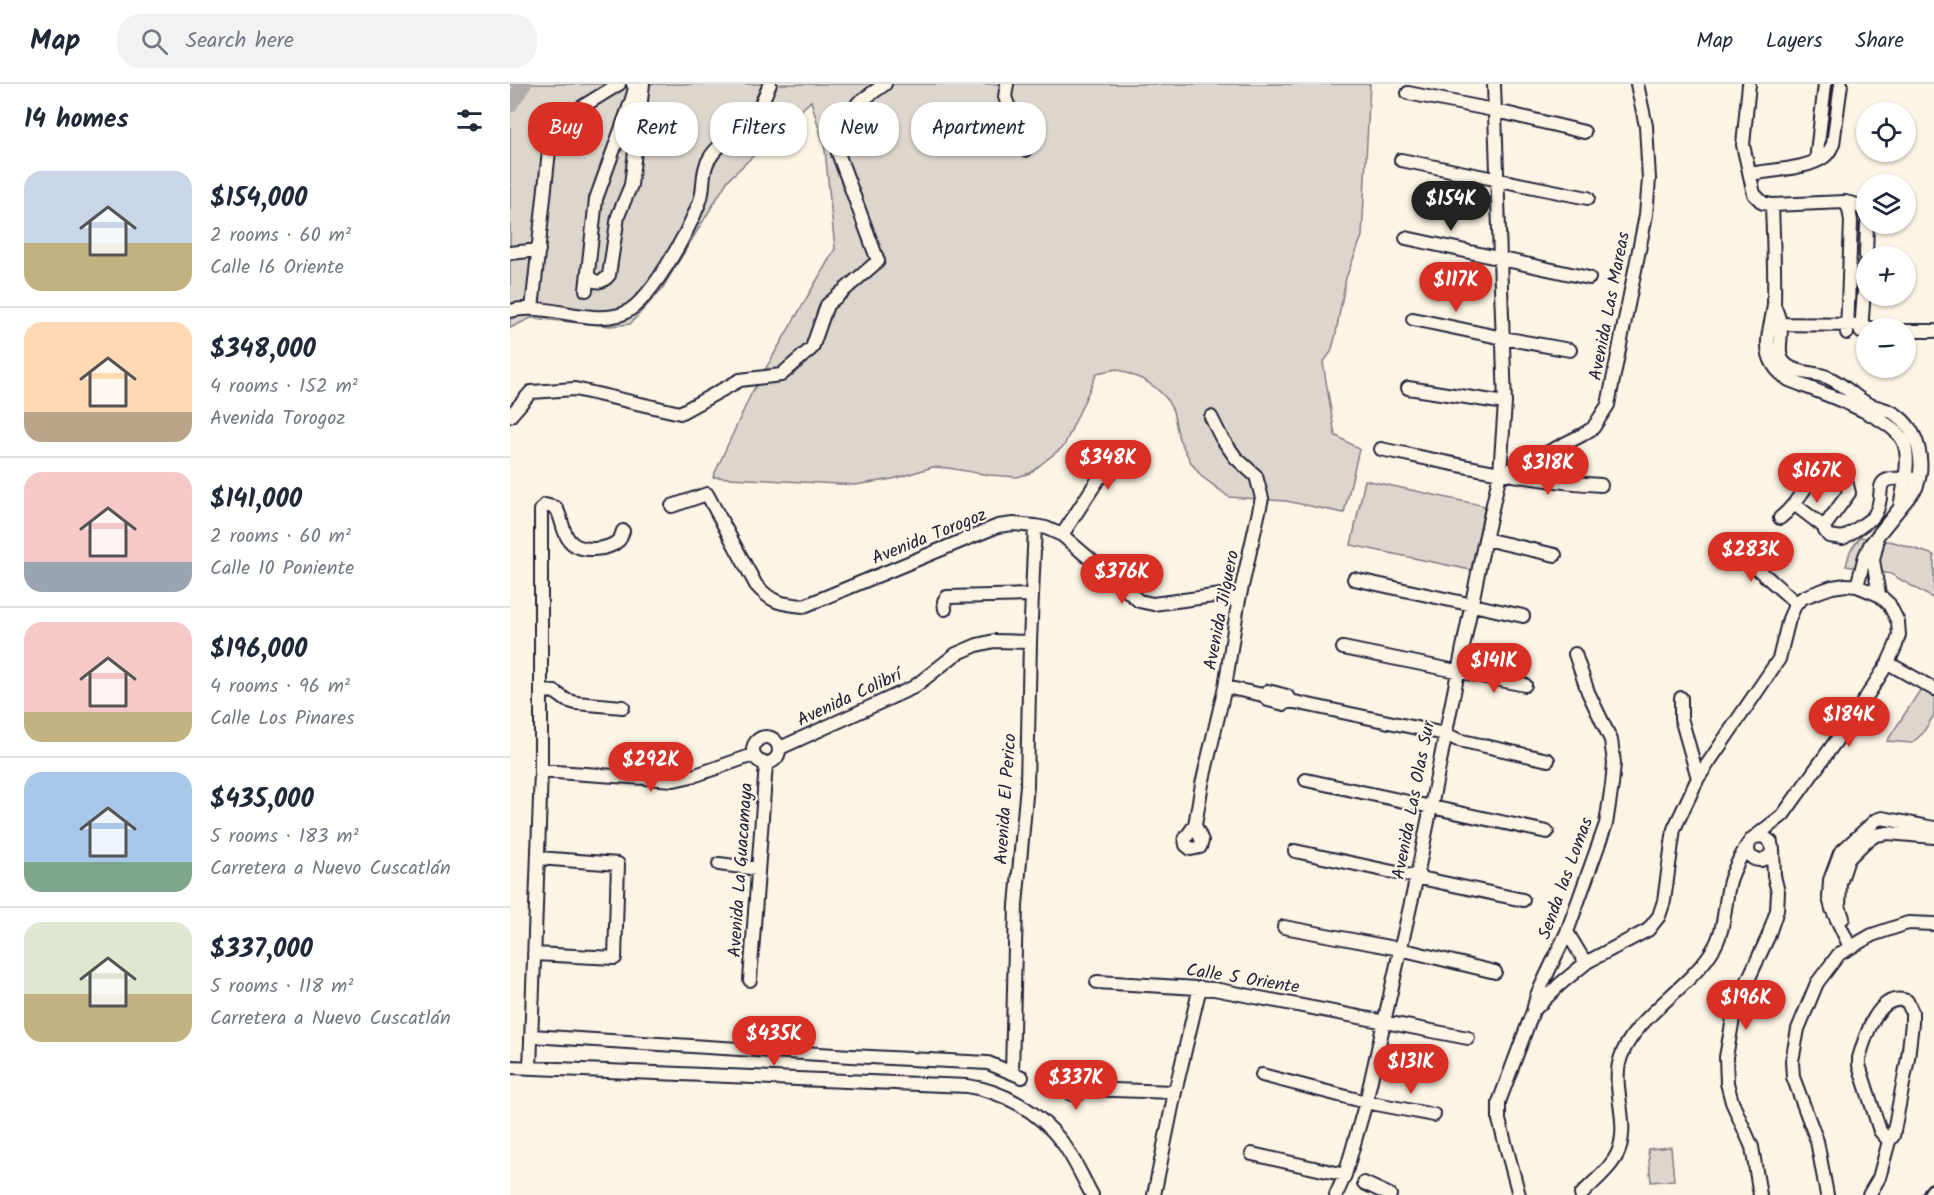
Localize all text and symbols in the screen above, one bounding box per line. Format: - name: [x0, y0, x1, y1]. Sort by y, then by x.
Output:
- search box: [117, 14, 537, 68]
- text: Map: [30, 19, 81, 64]
- text: Search here: [186, 24, 294, 59]
- icon: search: [138, 25, 171, 58]
- text: Map: [1696, 25, 1733, 58]
- text: Layers: [1766, 25, 1822, 58]
- text: Share: [1855, 25, 1904, 58]
- text: 14 homes: [24, 99, 129, 141]
- chip: Buy: [528, 102, 603, 156]
- chip: Rent: [615, 102, 698, 156]
- chip: Filters: [710, 102, 807, 156]
- chip: New: [819, 102, 899, 156]
- chip: Apartment: [911, 102, 1046, 156]
- map controls: [1856, 102, 1916, 378]
- button: locate: [1856, 102, 1916, 162]
- icon: filters: [453, 104, 486, 137]
- button: layers: [1856, 174, 1916, 234]
- text: $154,000: [210, 178, 307, 220]
- pin: $154K: [1409, 181, 1493, 232]
- text: $154K: [1426, 184, 1476, 216]
- icon: home: [72, 195, 144, 267]
- text: 2 rooms · 60 m²: [210, 220, 351, 252]
- street label: Avenida Las Mareas: [1582, 229, 1639, 383]
- button: +: [1856, 246, 1916, 306]
- text: Calle 16 Oriente: [210, 252, 344, 284]
- pin: $117K: [1414, 262, 1498, 313]
- text: $117K: [1433, 265, 1479, 297]
- button: −: [1856, 318, 1916, 378]
- text: $348,000: [210, 329, 316, 371]
- icon: home: [72, 346, 144, 418]
- text: 4 rooms · 152 m²: [210, 371, 358, 403]
- text: Avenida Torogoz: [210, 403, 345, 435]
- pin: $348K: [1066, 440, 1150, 491]
- text: $348K: [1079, 443, 1137, 475]
- pin: $318K: [1506, 445, 1590, 496]
- text: $318K: [1522, 448, 1574, 480]
- pin: $167K: [1775, 453, 1859, 504]
- text: $167K: [1792, 456, 1842, 488]
- text: $141,000: [210, 479, 302, 521]
- icon: home: [72, 496, 144, 568]
- street label: Avenida Torogoz: [868, 501, 991, 574]
- text: 2 rooms · 60 m²: [210, 521, 351, 553]
- pin: $283K: [1709, 532, 1793, 583]
- text: $283K: [1722, 535, 1780, 567]
- street label: Avenida Jilguero: [1197, 548, 1248, 673]
- text: Calle 10 Poniente: [210, 553, 354, 585]
- pin: $376K: [1080, 554, 1164, 605]
- text: $376K: [1094, 557, 1150, 589]
- text: $196,000: [210, 629, 307, 671]
- pin: $141K: [1452, 643, 1536, 694]
- icon: home: [72, 646, 144, 718]
- text: $141K: [1471, 646, 1517, 678]
- street label: Avenida Colibrí: [793, 660, 909, 735]
- text: 4 rooms · 96 m²: [210, 671, 350, 703]
- pin: $184K: [1807, 697, 1891, 748]
- text: $184K: [1823, 700, 1875, 732]
- text: Calle Los Pinares: [210, 703, 355, 735]
- street label: Avenida Las Olas Sur: [1385, 717, 1444, 882]
- street label: Avenida El Perico: [987, 732, 1026, 866]
- pin: $292K: [609, 742, 693, 793]
- text: $292K: [622, 745, 680, 777]
- text: $435,000: [210, 779, 314, 821]
- street label: Avenida La Guacamaya: [721, 782, 762, 958]
- icon: home: [72, 796, 144, 868]
- street label: Senda las Lomas: [1531, 813, 1602, 944]
- text: 5 rooms · 183 m²: [210, 821, 359, 853]
- text: Carretera a Nuevo Cuscatlán: [210, 853, 451, 885]
- text: $337,000: [210, 929, 313, 971]
- icon: home: [72, 946, 144, 1018]
- street label: Calle 5 Oriente: [1184, 956, 1301, 1003]
- text: 5 rooms · 118 m²: [210, 971, 353, 1003]
- pin: $196K: [1704, 980, 1788, 1031]
- text: $196K: [1721, 983, 1771, 1015]
- text: Carretera a Nuevo Cuscatlán: [210, 1003, 451, 1035]
- pin: $435K: [732, 1016, 816, 1067]
- text: $435K: [746, 1019, 802, 1051]
- pin: $131K: [1369, 1044, 1453, 1095]
- text: $131K: [1388, 1047, 1434, 1079]
- pin: $337K: [1034, 1060, 1118, 1111]
- text: $337K: [1048, 1063, 1104, 1095]

